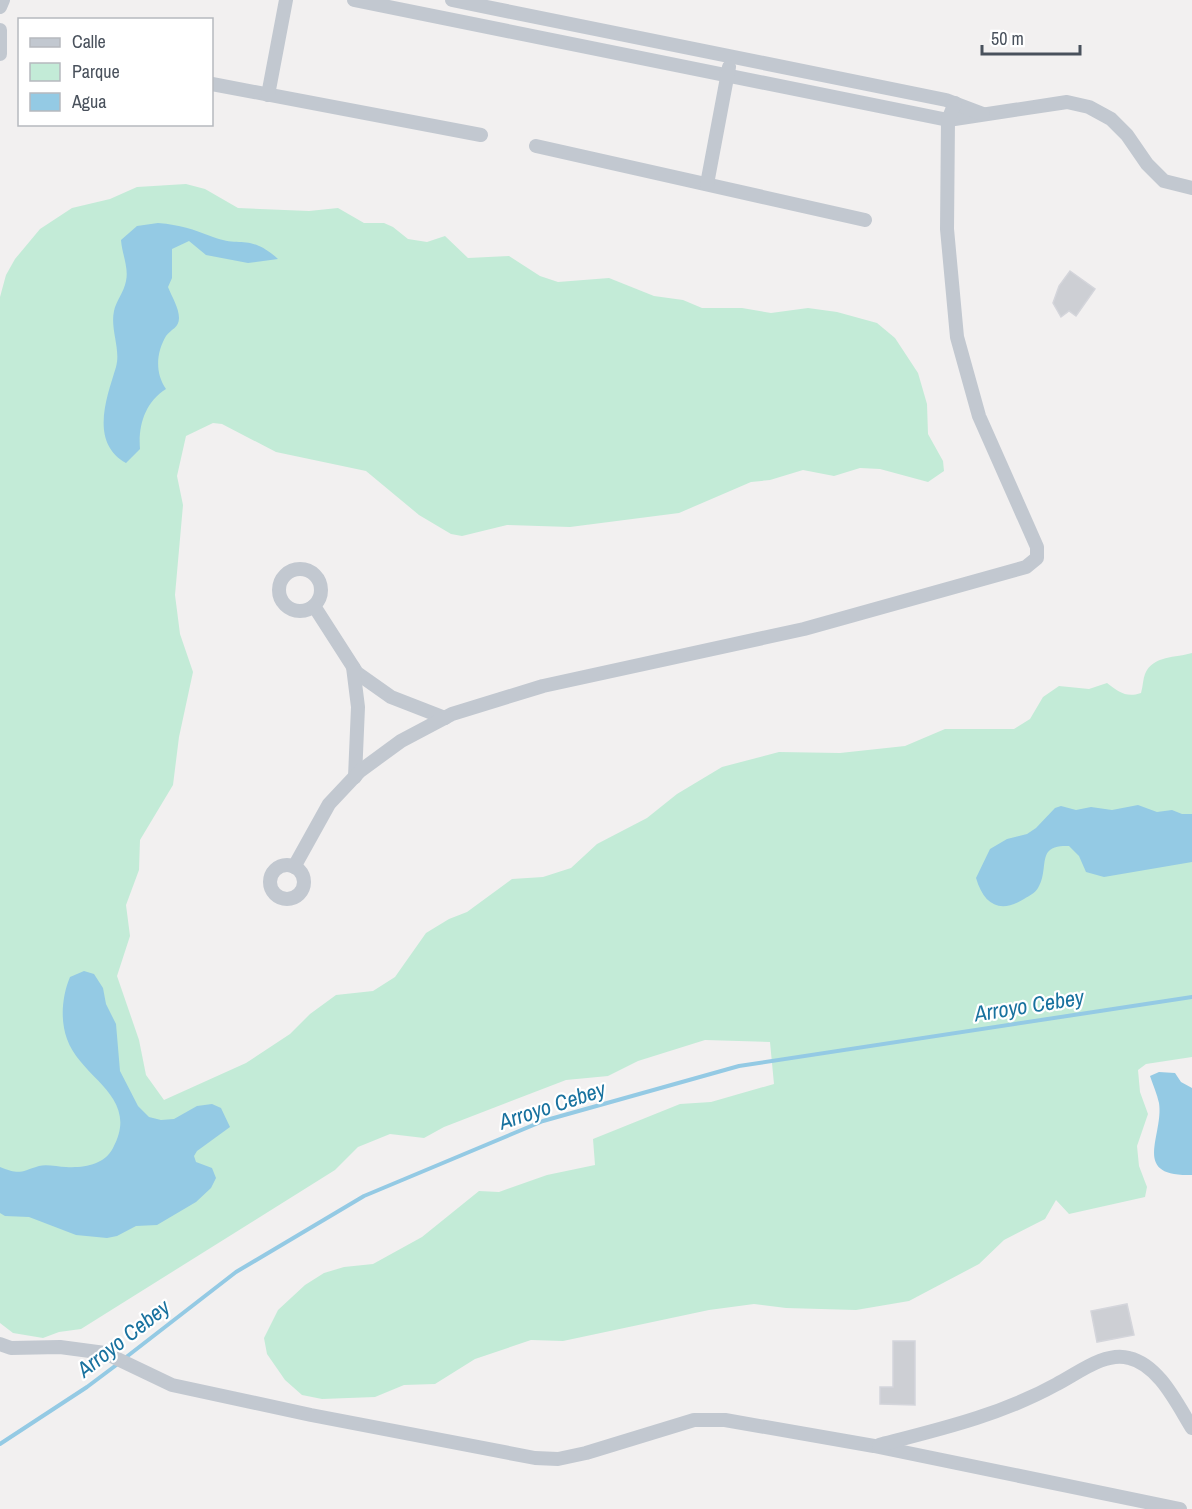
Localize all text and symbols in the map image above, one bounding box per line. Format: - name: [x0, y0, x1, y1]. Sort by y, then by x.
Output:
- legend: [18, 18, 213, 126]
- scale bar: [982, 18, 1080, 56]
- text: 50 m: [991, 26, 1024, 51]
- text: Calle: [72, 29, 106, 54]
- text: Parque: [72, 59, 120, 84]
- text: Agua: [71, 89, 106, 114]
- water label: Arroyo Cebey: [971, 981, 1087, 1029]
- water label: Arroyo Cebey: [494, 1073, 610, 1137]
- water label: Arroyo Cebey: [70, 1292, 176, 1384]

